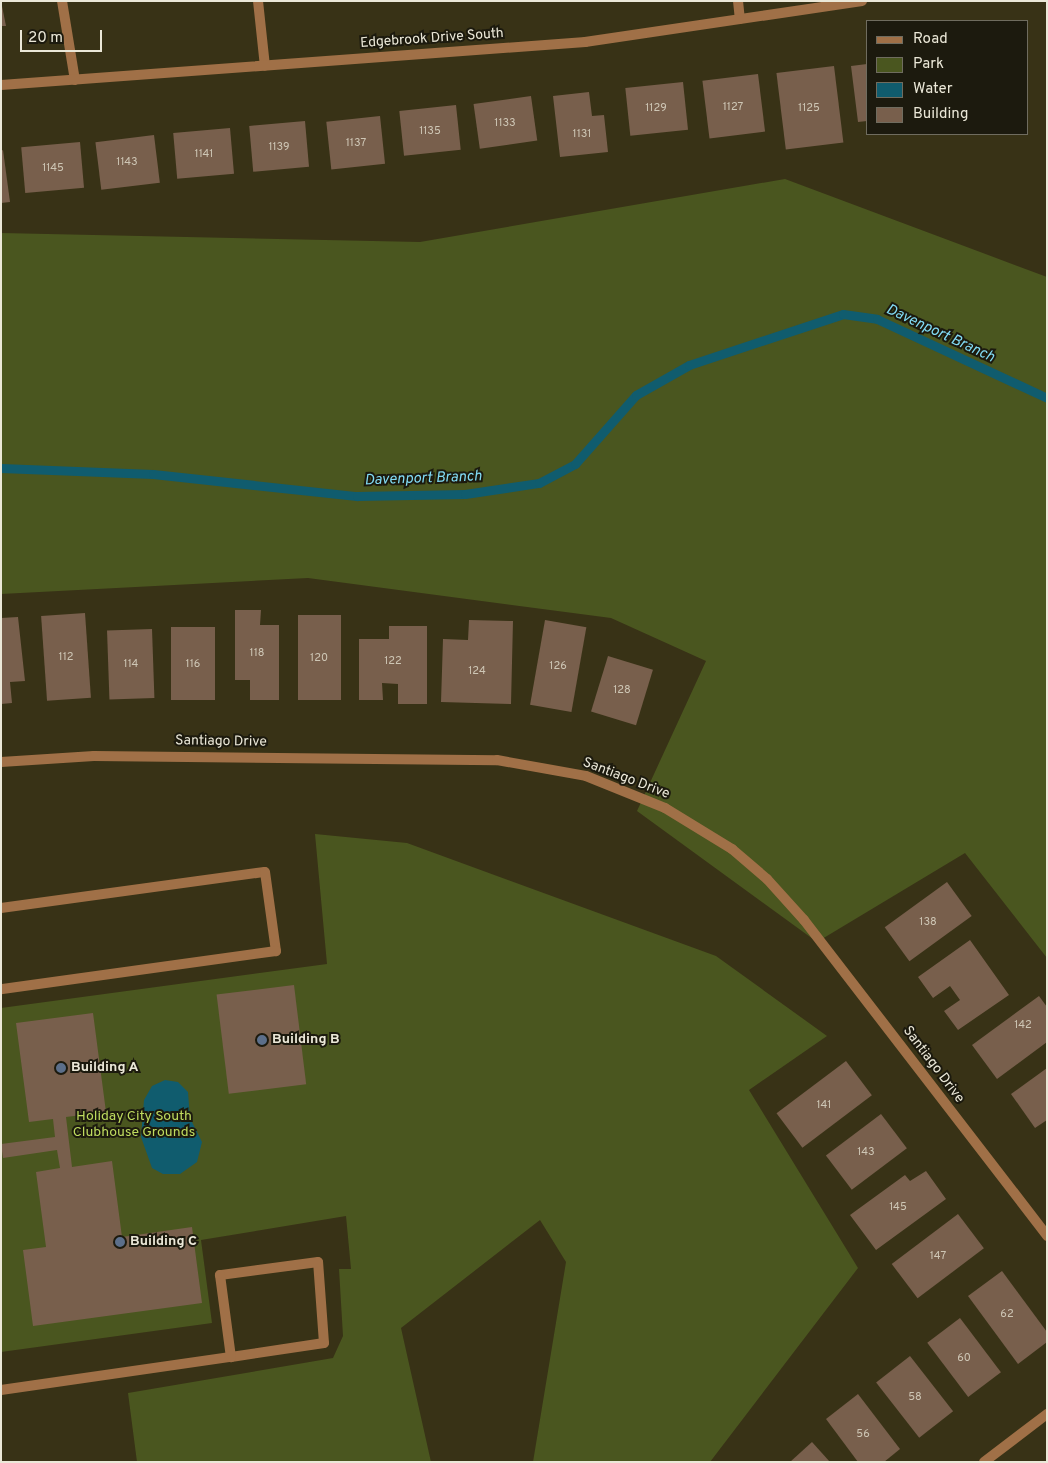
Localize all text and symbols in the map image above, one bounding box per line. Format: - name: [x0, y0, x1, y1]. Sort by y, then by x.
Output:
- scale bar: [22, 20, 105, 52]
- legend: [866, 20, 1028, 135]
- street label: Edgebrook Drive South: [360, 26, 504, 52]
- text: 20 m: [28, 29, 63, 48]
- text: Road: [913, 30, 948, 49]
- text: Park: [913, 55, 944, 74]
- text: Water: [913, 80, 952, 99]
- house number: 1127: [723, 100, 743, 114]
- house number: 1129: [645, 101, 667, 115]
- house number: 1125: [798, 101, 820, 115]
- text: Building: [913, 105, 968, 124]
- house number: 1133: [494, 116, 516, 130]
- house number: 1135: [419, 124, 441, 138]
- house number: 1131: [573, 127, 591, 141]
- house number: 1137: [346, 136, 366, 150]
- house number: 1139: [268, 140, 290, 154]
- house number: 1141: [195, 147, 213, 161]
- house number: 1143: [116, 155, 138, 169]
- house number: 1145: [42, 161, 64, 175]
- water label: Davenport Branch: [883, 301, 997, 367]
- water label: Davenport Branch: [364, 468, 482, 490]
- house number: 118: [250, 646, 264, 660]
- house number: 112: [59, 650, 73, 664]
- house number: 120: [310, 651, 328, 665]
- house number: 122: [384, 654, 402, 668]
- house number: 114: [124, 657, 138, 671]
- house number: 116: [186, 657, 200, 671]
- house number: 126: [549, 659, 567, 673]
- house number: 124: [468, 664, 486, 678]
- house number: 128: [613, 683, 631, 697]
- street label: Santiago Drive: [175, 733, 267, 751]
- street label: Santiago Drive: [580, 755, 672, 803]
- house number: 138: [919, 915, 937, 929]
- house number: 142: [1014, 1018, 1032, 1032]
- street label: Santiago Drive: [899, 1023, 967, 1107]
- place label: Building B: [272, 1032, 340, 1048]
- marker: Building B: [256, 1034, 268, 1046]
- place label: Building A: [71, 1060, 139, 1076]
- marker: Building A: [55, 1062, 67, 1074]
- house number: 141: [817, 1098, 831, 1112]
- park label: Holiday City South Clubhouse Grounds: [73, 1109, 195, 1142]
- house number: 143: [857, 1145, 875, 1159]
- house number: 145: [889, 1200, 907, 1214]
- place label: Building C: [130, 1234, 197, 1250]
- marker: Building C: [114, 1236, 126, 1248]
- house number: 147: [930, 1249, 946, 1263]
- house number: 62: [1000, 1307, 1014, 1321]
- house number: 60: [957, 1351, 971, 1365]
- house number: 58: [908, 1390, 922, 1404]
- house number: 56: [856, 1427, 870, 1441]

